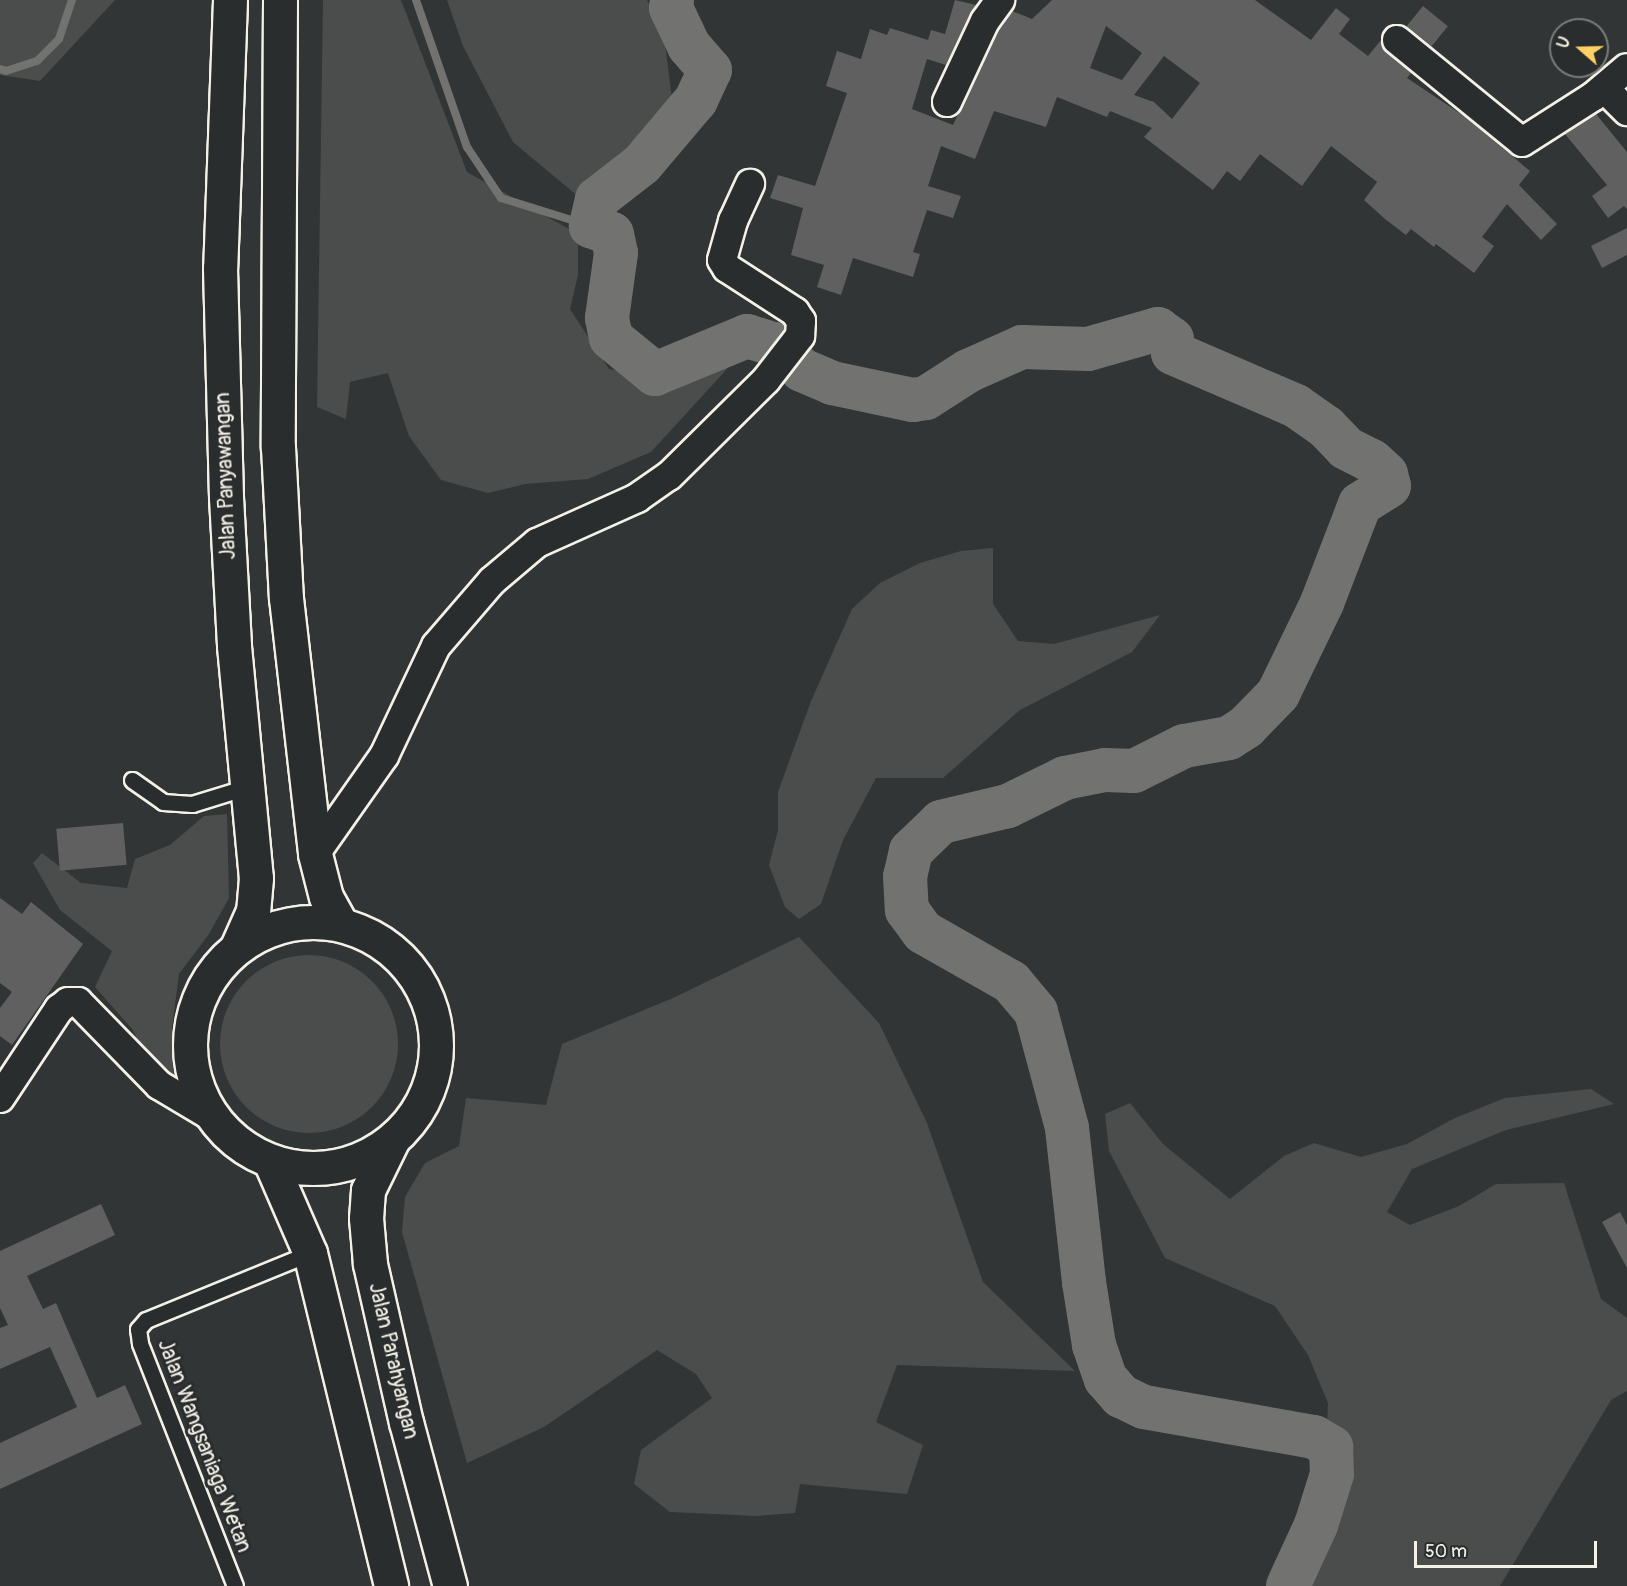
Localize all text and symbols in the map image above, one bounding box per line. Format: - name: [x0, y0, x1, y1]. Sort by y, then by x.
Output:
- north arrow: [1549, 18, 1609, 78]
- text: U: [1553, 34, 1575, 51]
- street label: Jalan Panyawangan: [210, 392, 242, 560]
- street label: Jalan Parahyangan: [363, 1280, 423, 1442]
- street label: Jalan Wangsaniaga Wetan: [152, 1336, 256, 1556]
- scale bar: [1417, 1529, 1600, 1567]
- text: 50 m: [1425, 1540, 1467, 1563]

